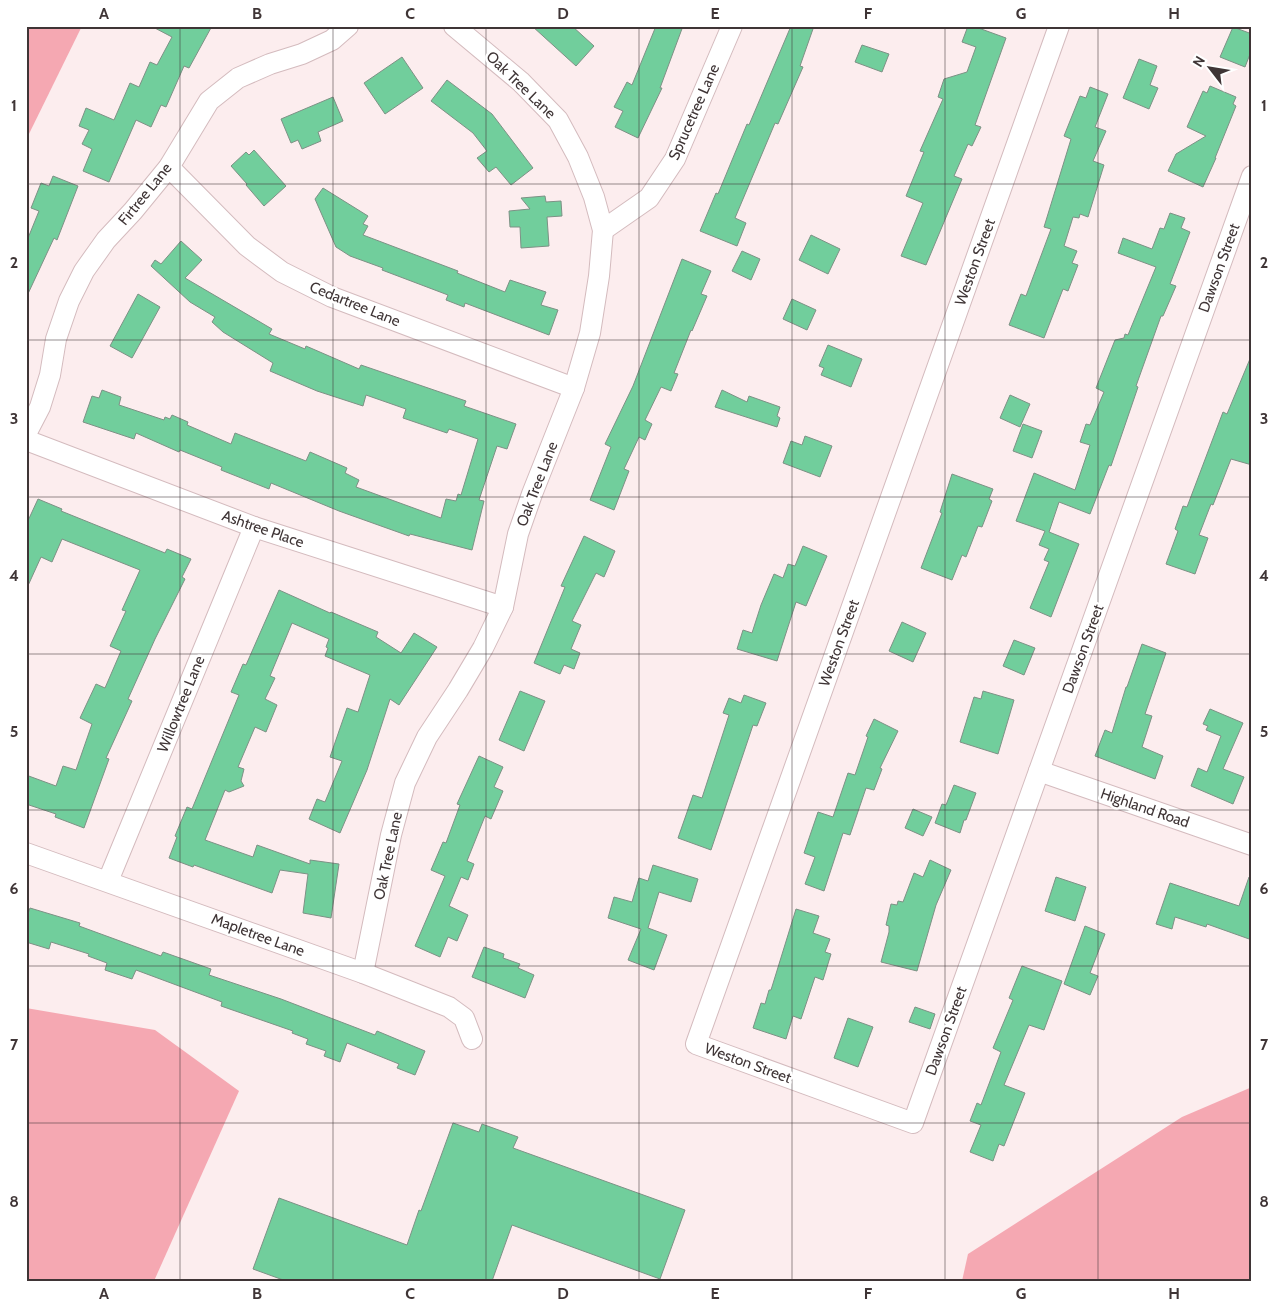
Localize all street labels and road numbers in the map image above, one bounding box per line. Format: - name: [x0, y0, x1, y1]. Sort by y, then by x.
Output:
- street label: Oak Tree Lane: [483, 47, 560, 123]
- street label: Sprucetree Lane: [665, 61, 723, 163]
- street label: Firtree Lane: [114, 159, 176, 229]
- street label: Weston Street: [951, 216, 999, 308]
- street label: Dawson Street: [1195, 221, 1243, 315]
- street label: Cedartree Lane: [307, 278, 403, 330]
- street label: Oak Tree Lane: [513, 439, 562, 529]
- street label: Ashtree Place: [220, 507, 307, 552]
- street label: Weston Street: [815, 597, 863, 689]
- street label: Dawson Street: [1059, 602, 1107, 696]
- street label: Willowtree Lane: [153, 653, 209, 755]
- street label: Highland Road: [1098, 784, 1192, 832]
- street label: Oak Tree Lane: [370, 810, 406, 902]
- street label: Mapletree Lane: [209, 910, 307, 960]
- street label: Dawson Street: [922, 984, 970, 1078]
- street label: Weston Street: [702, 1039, 794, 1087]

